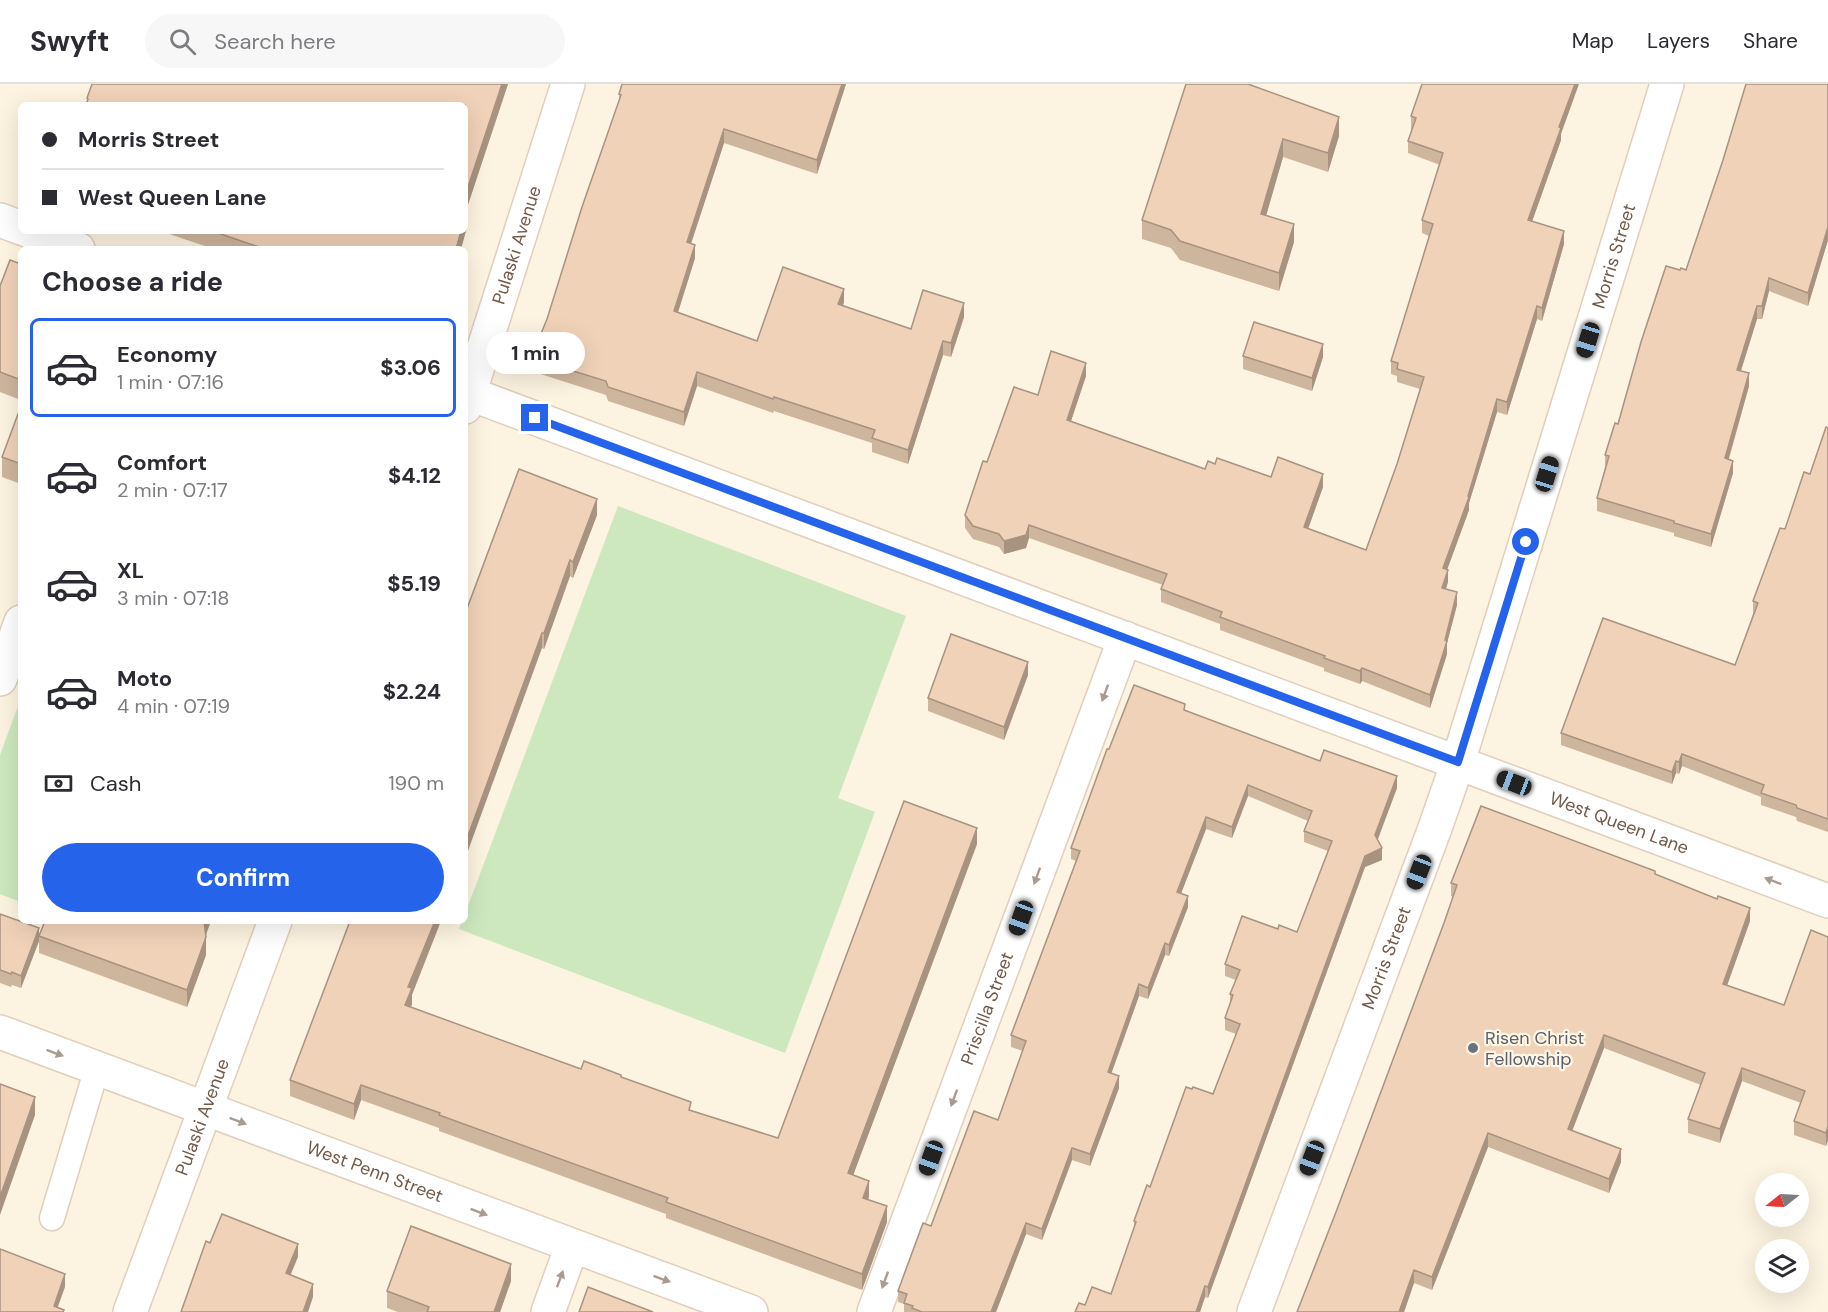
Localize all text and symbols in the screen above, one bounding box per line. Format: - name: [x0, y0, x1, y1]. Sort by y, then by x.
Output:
- search box: [145, 14, 565, 68]
- text: Swyft: [30, 23, 109, 60]
- icon: search: [166, 25, 199, 58]
- text: Search here: [214, 27, 336, 56]
- text: Map: [1572, 27, 1614, 55]
- text: Layers: [1647, 27, 1710, 55]
- text: Share: [1743, 27, 1798, 55]
- text: Morris Street: [78, 125, 219, 154]
- text: West Queen Lane: [78, 183, 267, 212]
- street label: Pulaski Avenue: [487, 183, 547, 307]
- street label: Morris Street: [1587, 201, 1641, 311]
- text: Choose a ride: [42, 264, 223, 299]
- car: [1574, 320, 1602, 360]
- callout: 1 min: [486, 331, 584, 373]
- text: Economy: [117, 340, 217, 369]
- text: 1 min: [511, 340, 560, 366]
- icon: car: [45, 341, 99, 395]
- text: $3.06: [380, 353, 441, 382]
- text: 1 min · 07:16: [117, 369, 224, 395]
- route end: [521, 404, 548, 431]
- text: Comfort: [117, 448, 207, 477]
- icon: car: [45, 449, 99, 503]
- car: [1533, 454, 1561, 494]
- text: $4.12: [388, 461, 441, 490]
- text: 2 min · 07:17: [117, 477, 228, 503]
- route start: [1512, 528, 1539, 555]
- text: XL: [117, 556, 144, 585]
- icon: car: [45, 557, 99, 611]
- text: $5.19: [387, 569, 441, 598]
- text: 3 min · 07:18: [117, 585, 229, 611]
- text: Moto: [117, 664, 172, 693]
- icon: car: [45, 665, 99, 719]
- text: $2.24: [383, 677, 441, 706]
- one-way arrow: [1100, 684, 1109, 702]
- text: 4 min · 07:19: [117, 693, 230, 719]
- icon: cash: [42, 767, 75, 800]
- car: [1494, 768, 1534, 798]
- text: Cash: [90, 769, 141, 798]
- text: 190 m: [388, 770, 444, 796]
- street label: West Queen Lane: [1546, 786, 1692, 860]
- button: Confirm: [42, 843, 444, 912]
- car: [1404, 852, 1434, 892]
- one-way arrow: [1031, 867, 1041, 885]
- one-way arrow: [1764, 875, 1782, 885]
- car: [1006, 898, 1036, 938]
- street label: Morris Street: [1356, 903, 1417, 1013]
- street label: Priscilla Street: [955, 949, 1019, 1068]
- place label: Risen Christ Fellowship: [1485, 1026, 1584, 1071]
- marker: Risen Christ Fellowship: [1466, 1041, 1480, 1055]
- one-way arrow: [46, 1048, 64, 1058]
- street label: Pulaski Avenue: [170, 1055, 235, 1179]
- one-way arrow: [948, 1089, 958, 1107]
- one-way arrow: [229, 1116, 247, 1126]
- street label: West Penn Street: [303, 1135, 446, 1208]
- car: [916, 1138, 946, 1178]
- car: [1297, 1138, 1327, 1178]
- north arrow: [1755, 1173, 1809, 1227]
- map controls: [1755, 1173, 1809, 1293]
- one-way arrow: [470, 1207, 488, 1217]
- button: layers: [1755, 1239, 1809, 1293]
- one-way arrow: [556, 1270, 565, 1288]
- one-way arrow: [880, 1272, 890, 1290]
- one-way arrow: [653, 1275, 671, 1285]

